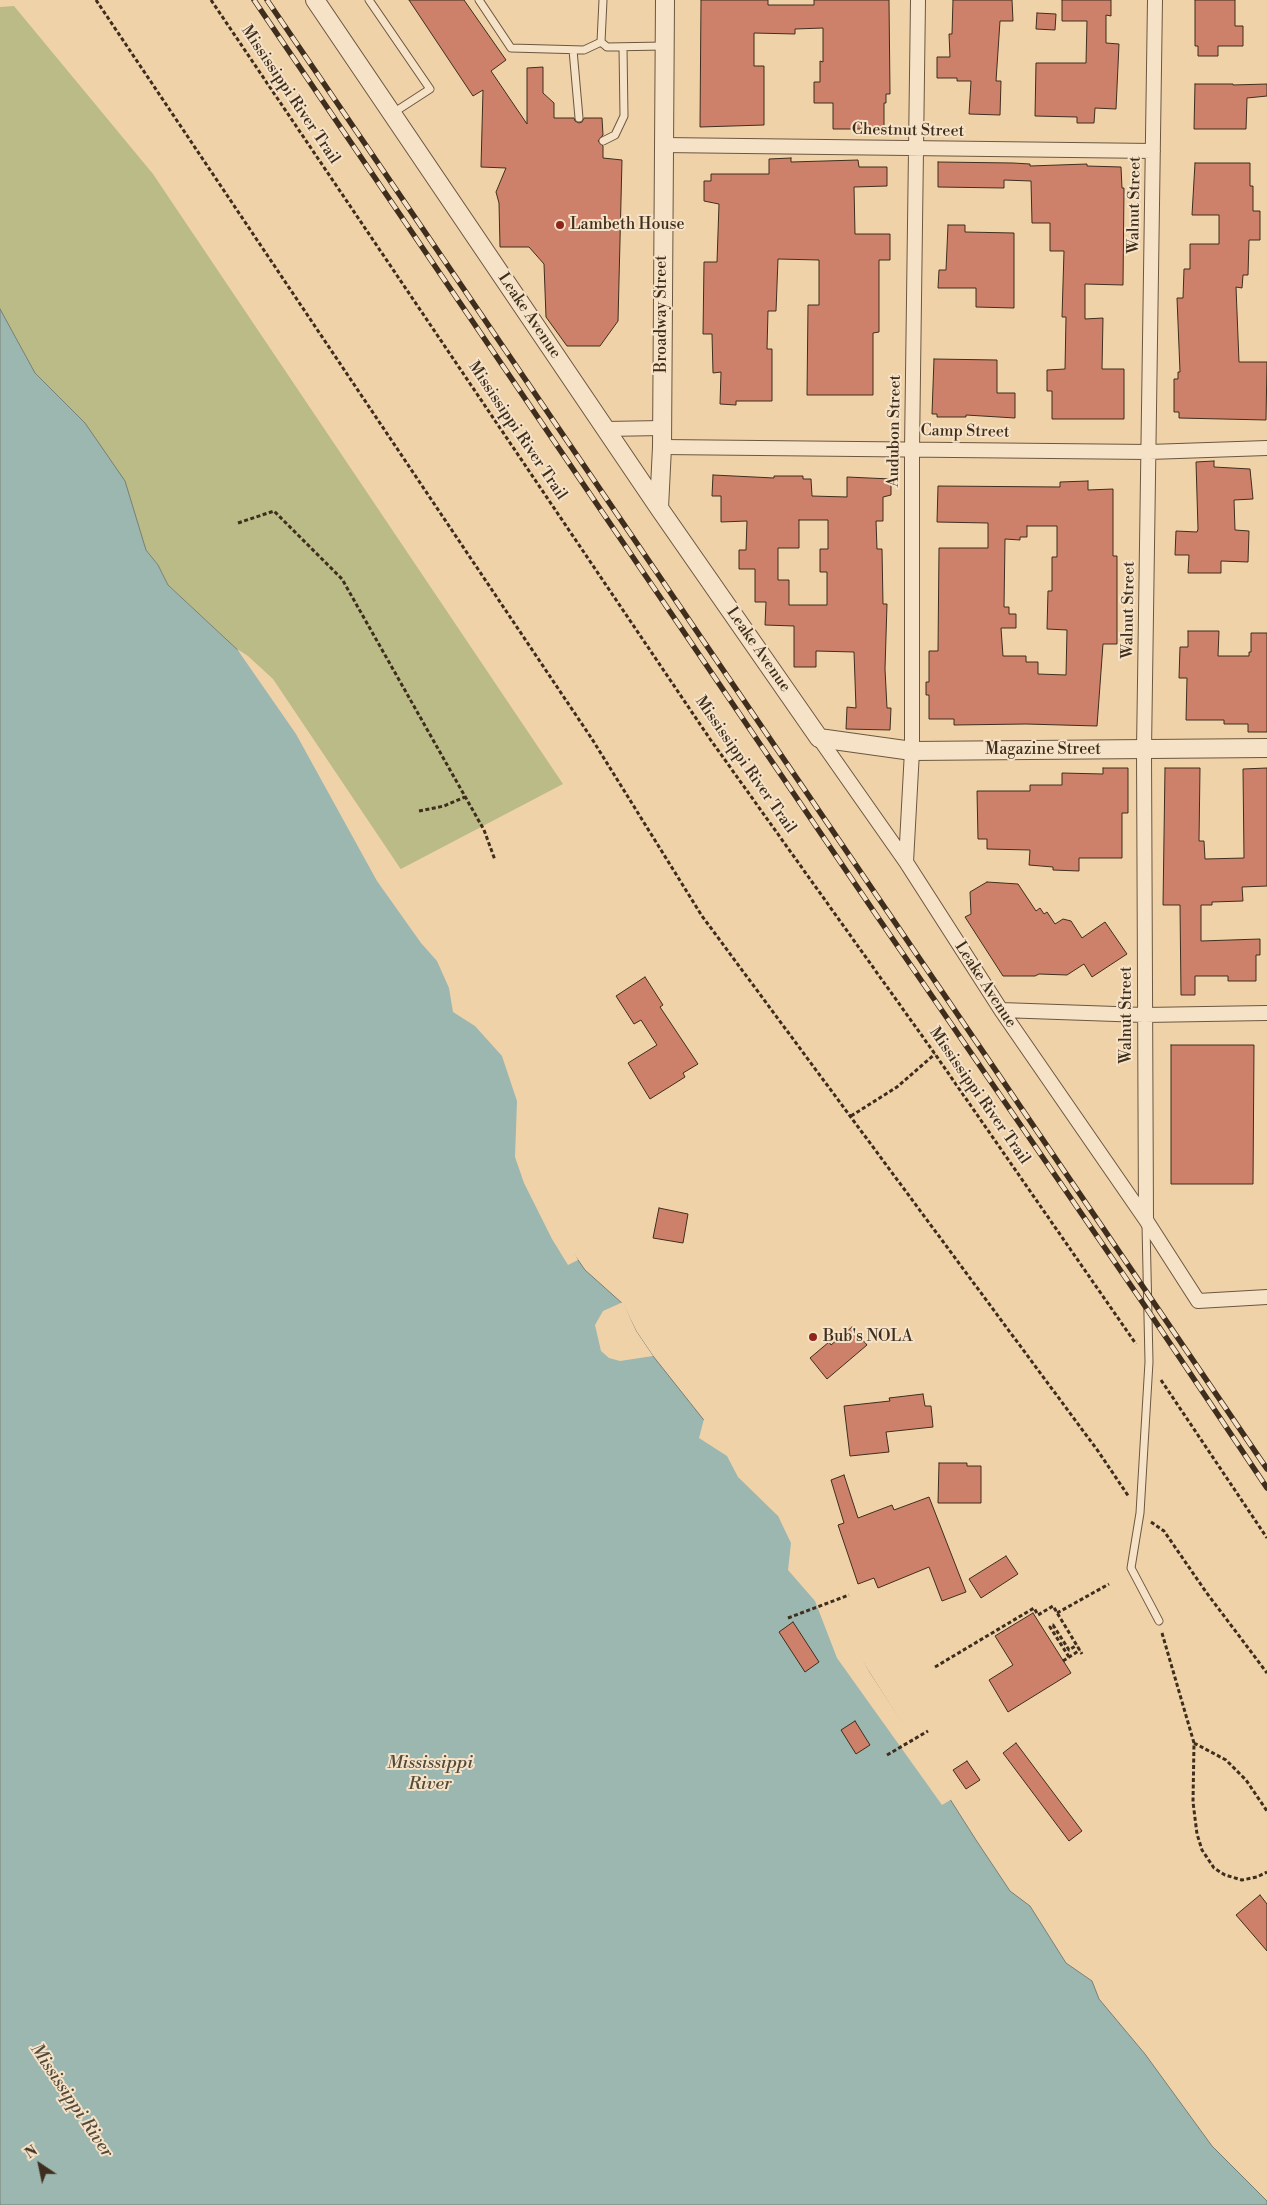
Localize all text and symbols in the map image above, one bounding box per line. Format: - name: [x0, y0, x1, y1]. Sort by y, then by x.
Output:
- street label: Mississippi River Trail: [236, 22, 344, 168]
- street label: Chestnut Street: [852, 120, 964, 142]
- street label: Walnut Street: [1125, 156, 1145, 254]
- place label: Lambeth House: [570, 215, 685, 235]
- marker: Lambeth House: [554, 219, 566, 231]
- street label: Broadway Street: [652, 255, 672, 373]
- street label: Leake Avenue: [493, 270, 565, 362]
- street label: Mississippi River Trail: [463, 358, 571, 504]
- street label: Audubon Street: [884, 375, 906, 487]
- street label: Camp Street: [920, 422, 1010, 442]
- street label: Walnut Street: [1119, 561, 1139, 659]
- street label: Leake Avenue: [722, 604, 794, 696]
- street label: Mississippi River Trail: [690, 693, 800, 837]
- street label: Magazine Street: [985, 740, 1101, 760]
- street label: Leake Avenue: [950, 938, 1020, 1032]
- street label: Walnut Street: [1117, 966, 1137, 1064]
- street label: Mississippi River Trail: [924, 1024, 1034, 1168]
- place label: Bub's NOLA: [823, 1327, 913, 1347]
- marker: Bub's NOLA: [807, 1331, 819, 1343]
- water label: Mississippi River: [387, 1753, 473, 1796]
- water label: Mississippi River: [25, 2040, 117, 2162]
- north arrow: [15, 2140, 65, 2190]
- text: N: [22, 2142, 41, 2163]

